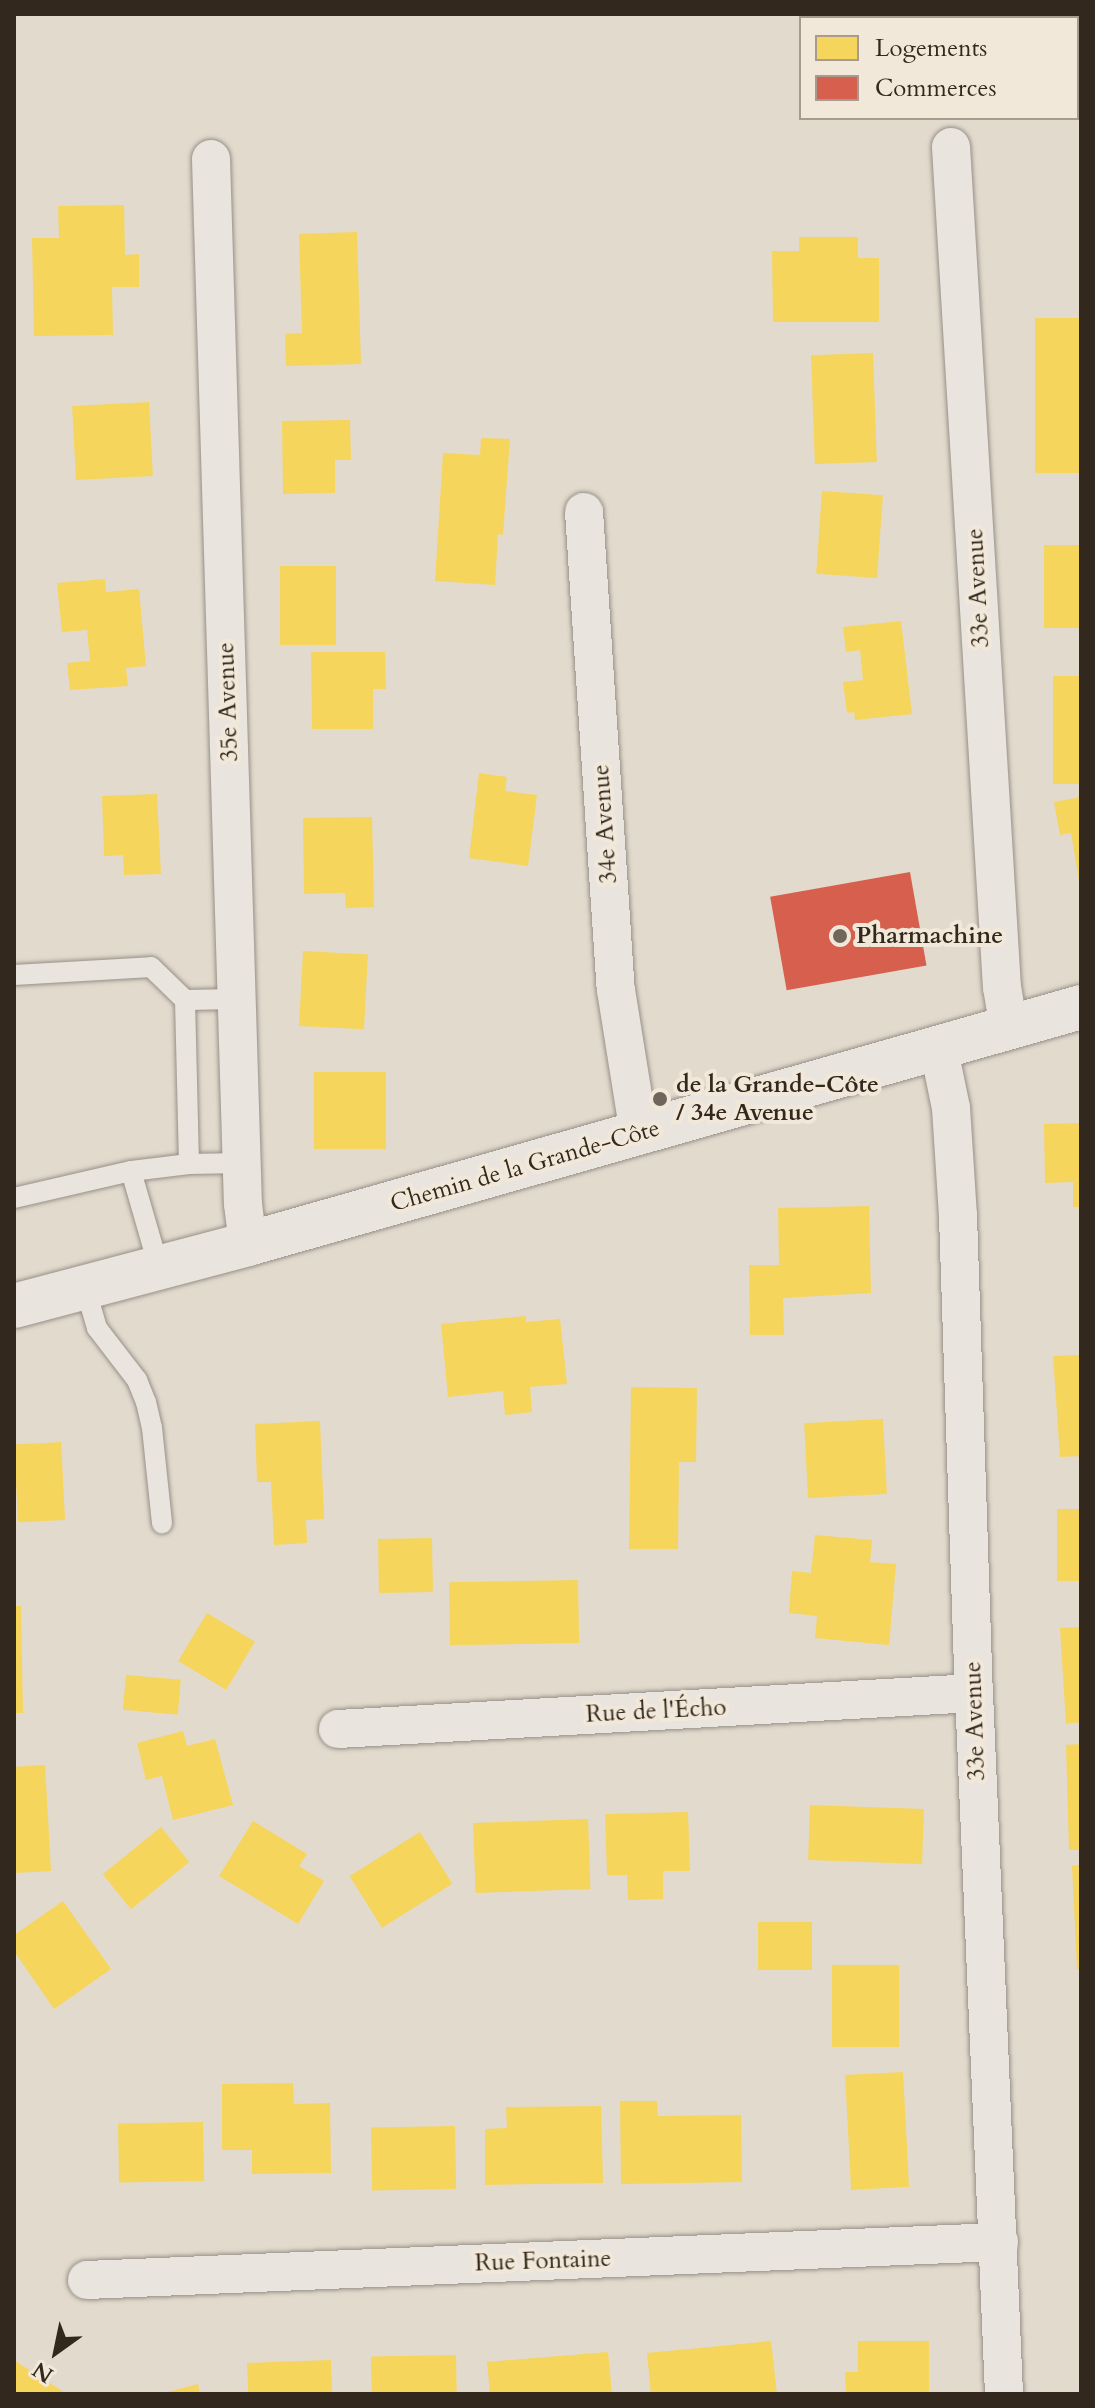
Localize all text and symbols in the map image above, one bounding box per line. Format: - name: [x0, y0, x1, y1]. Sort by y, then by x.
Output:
- legend: [799, 16, 1079, 120]
- text: Logements: [875, 32, 987, 65]
- text: Commerces: [875, 72, 996, 105]
- street label: 33e Avenue: [960, 527, 996, 649]
- street label: 35e Avenue: [212, 642, 244, 762]
- street label: 34e Avenue: [586, 763, 624, 885]
- place label: Pharmachine: [856, 922, 1003, 950]
- marker: Pharmachine: [831, 927, 849, 945]
- place label: de la Grande-Côte / 34e Avenue: [676, 1071, 879, 1127]
- marker: de la Grande-Côte / 34e Avenue: [651, 1090, 669, 1108]
- street label: Chemin de la Grande-Côte: [387, 1114, 663, 1218]
- street label: 33e Avenue: [959, 1661, 991, 1781]
- street label: Rue de l'Écho: [585, 1693, 727, 1729]
- street label: Rue Fontaine: [474, 2244, 612, 2278]
- north arrow: [16, 2312, 96, 2392]
- text: N: [27, 2354, 59, 2390]

